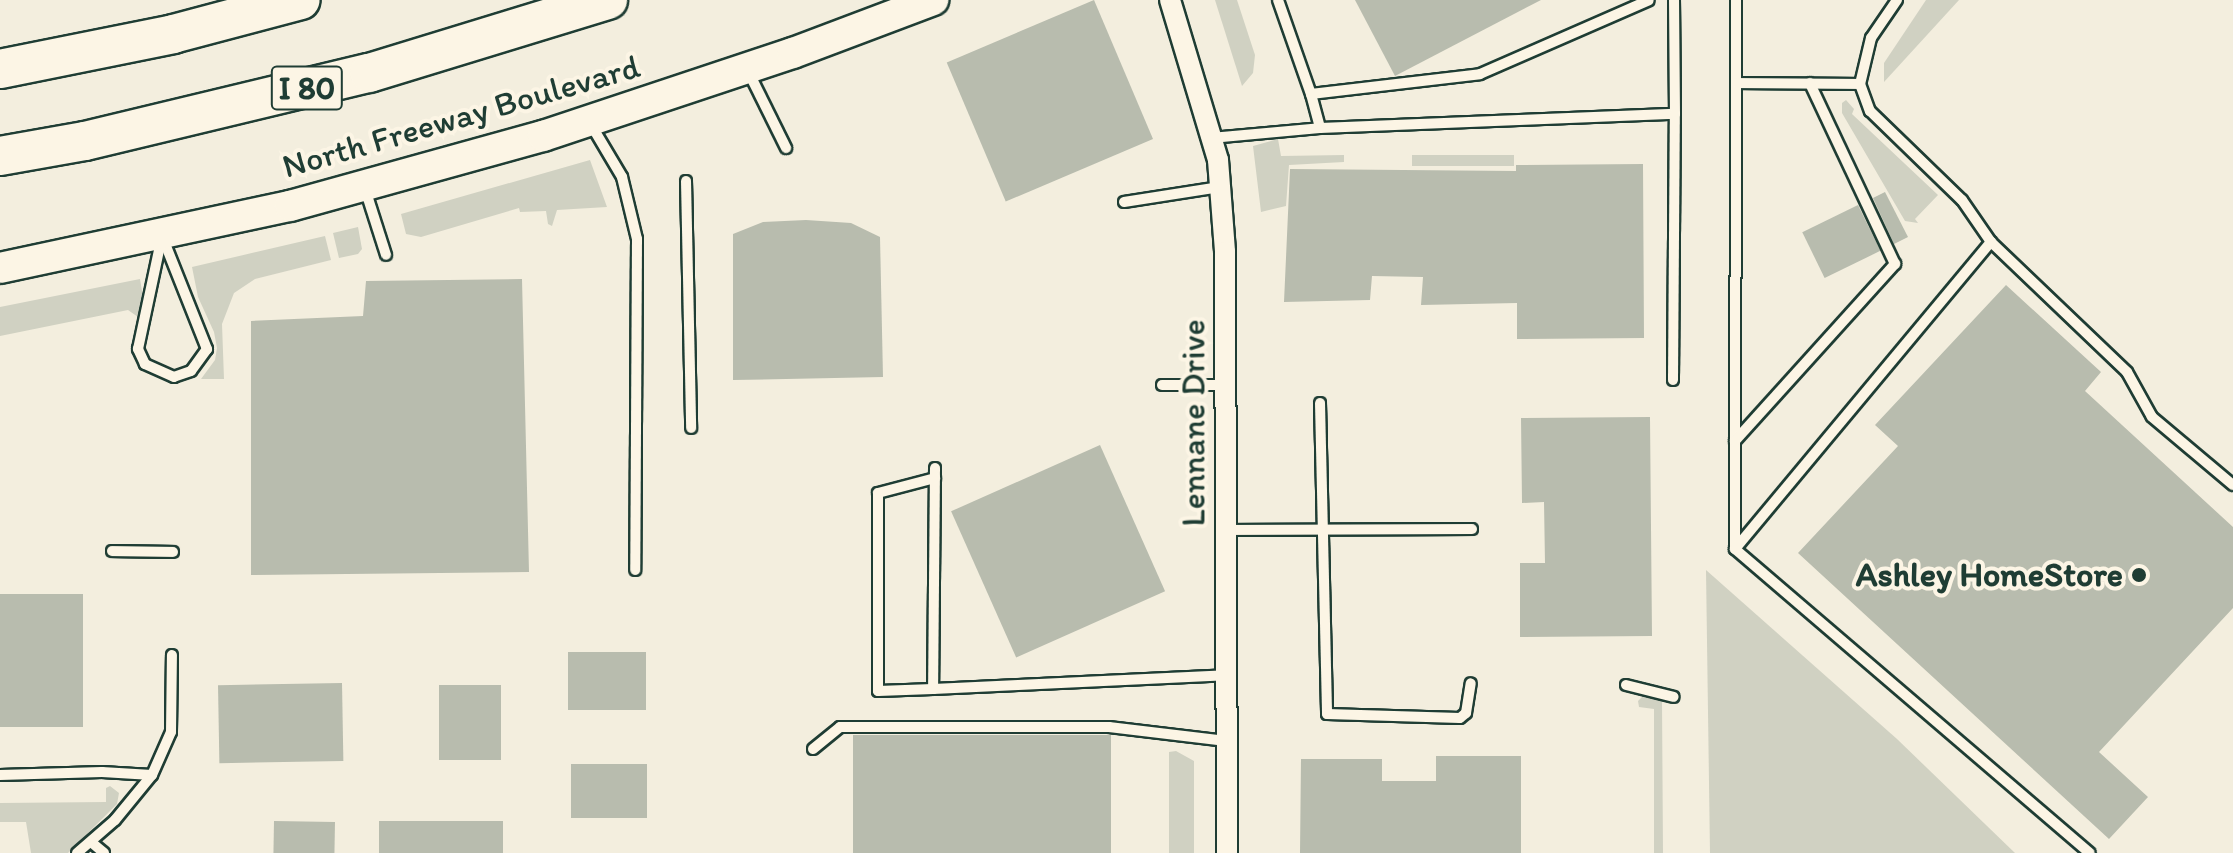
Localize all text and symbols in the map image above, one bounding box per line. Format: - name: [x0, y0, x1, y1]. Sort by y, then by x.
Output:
- street label: North Freeway Boulevard: [278, 45, 644, 187]
- road number: I 80: [269, 60, 345, 116]
- street label: Lennane Drive: [1173, 319, 1213, 527]
- place label: Ashley HomeStore: [1855, 555, 2123, 595]
- marker: Ashley HomeStore: [2130, 566, 2148, 584]

